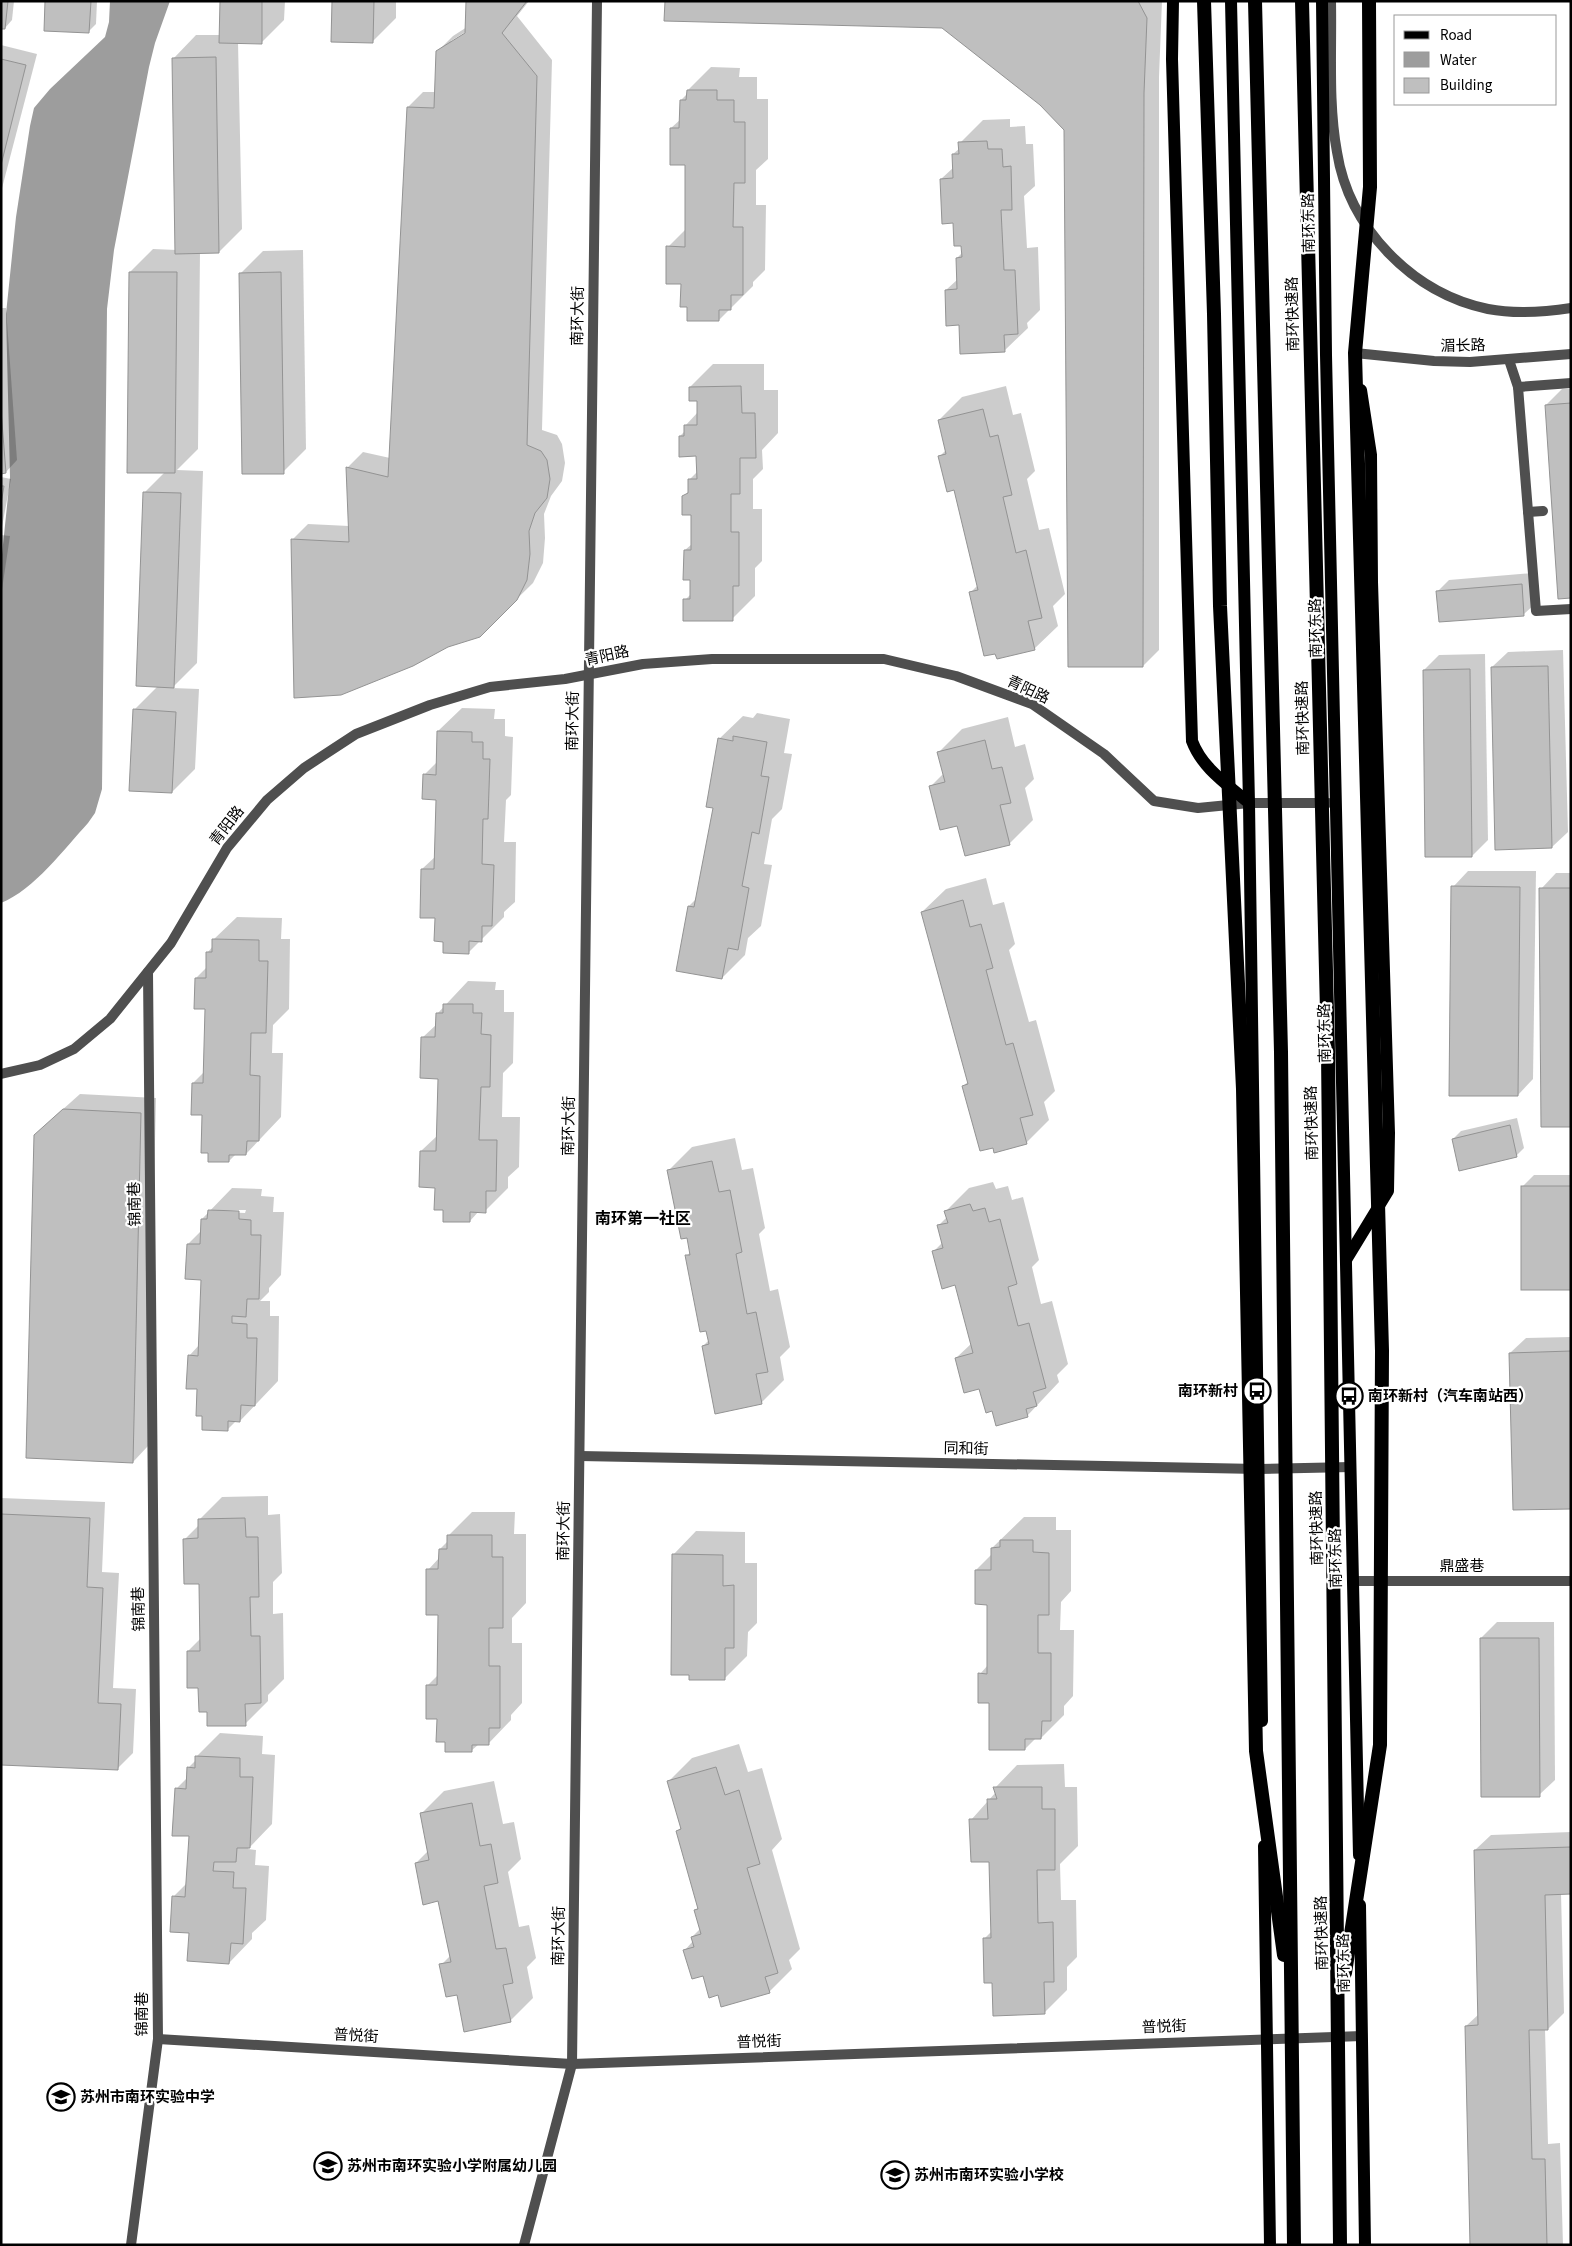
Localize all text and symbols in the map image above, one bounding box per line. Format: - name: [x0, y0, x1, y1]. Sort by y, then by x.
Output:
- legend: [1394, 15, 1557, 105]
- text: Road: [1440, 25, 1472, 46]
- text: Water: [1440, 50, 1477, 71]
- text: Building: [1440, 75, 1493, 96]
- street label: 南环东路: [1298, 193, 1320, 253]
- street label: 南环快速路: [1282, 276, 1304, 352]
- street label: 南环大街: [567, 286, 589, 346]
- street label: 湄长路: [1440, 335, 1486, 357]
- street label: 南环东路: [1305, 598, 1327, 658]
- street label: 青阳路: [583, 641, 631, 671]
- street label: 青阳路: [1003, 671, 1053, 709]
- street label: 南环快速路: [1292, 680, 1314, 756]
- street label: 南环大街: [562, 691, 584, 751]
- street label: 青阳路: [205, 802, 249, 850]
- street label: 南环东路: [1314, 1003, 1336, 1063]
- street label: 南环快速路: [1301, 1085, 1323, 1161]
- street label: 南环大街: [558, 1096, 580, 1156]
- street label: 锦南巷: [124, 1181, 146, 1227]
- district label: 南环第一社区: [595, 1208, 691, 1230]
- bus stop icon: 南环新村: [1242, 1376, 1272, 1406]
- place label: 南环新村: [1178, 1381, 1238, 1402]
- bus stop icon: 南环新村（汽车南站西）: [1334, 1381, 1364, 1411]
- place label: 南环新村（汽车南站西）: [1368, 1386, 1533, 1407]
- street label: 同和街: [943, 1438, 989, 1460]
- street label: 南环快速路: [1306, 1490, 1328, 1566]
- street label: 南环大街: [553, 1501, 575, 1561]
- street label: 南环东路: [1325, 1528, 1347, 1588]
- street label: 鼎盛巷: [1439, 1556, 1485, 1577]
- street label: 锦南巷: [128, 1586, 150, 1632]
- street label: 南环快速路: [1311, 1895, 1333, 1971]
- street label: 南环大街: [548, 1906, 570, 1966]
- street label: 南环东路: [1333, 1933, 1355, 1993]
- street label: 锦南巷: [132, 1991, 153, 2037]
- street label: 普悦街: [1141, 2016, 1187, 2038]
- street label: 普悦街: [333, 2024, 379, 2048]
- street label: 普悦街: [736, 2031, 782, 2053]
- school or university icon: 苏州市南环实验中学: [46, 2082, 76, 2112]
- place label: 苏州市南环实验中学: [80, 2087, 215, 2108]
- school or university icon: 苏州市南环实验小学附属幼儿园: [313, 2151, 343, 2181]
- place label: 苏州市南环实验小学附属幼儿园: [347, 2156, 557, 2177]
- school or university icon: 苏州市南环实验小学校: [880, 2160, 910, 2190]
- place label: 苏州市南环实验小学校: [914, 2165, 1064, 2186]

